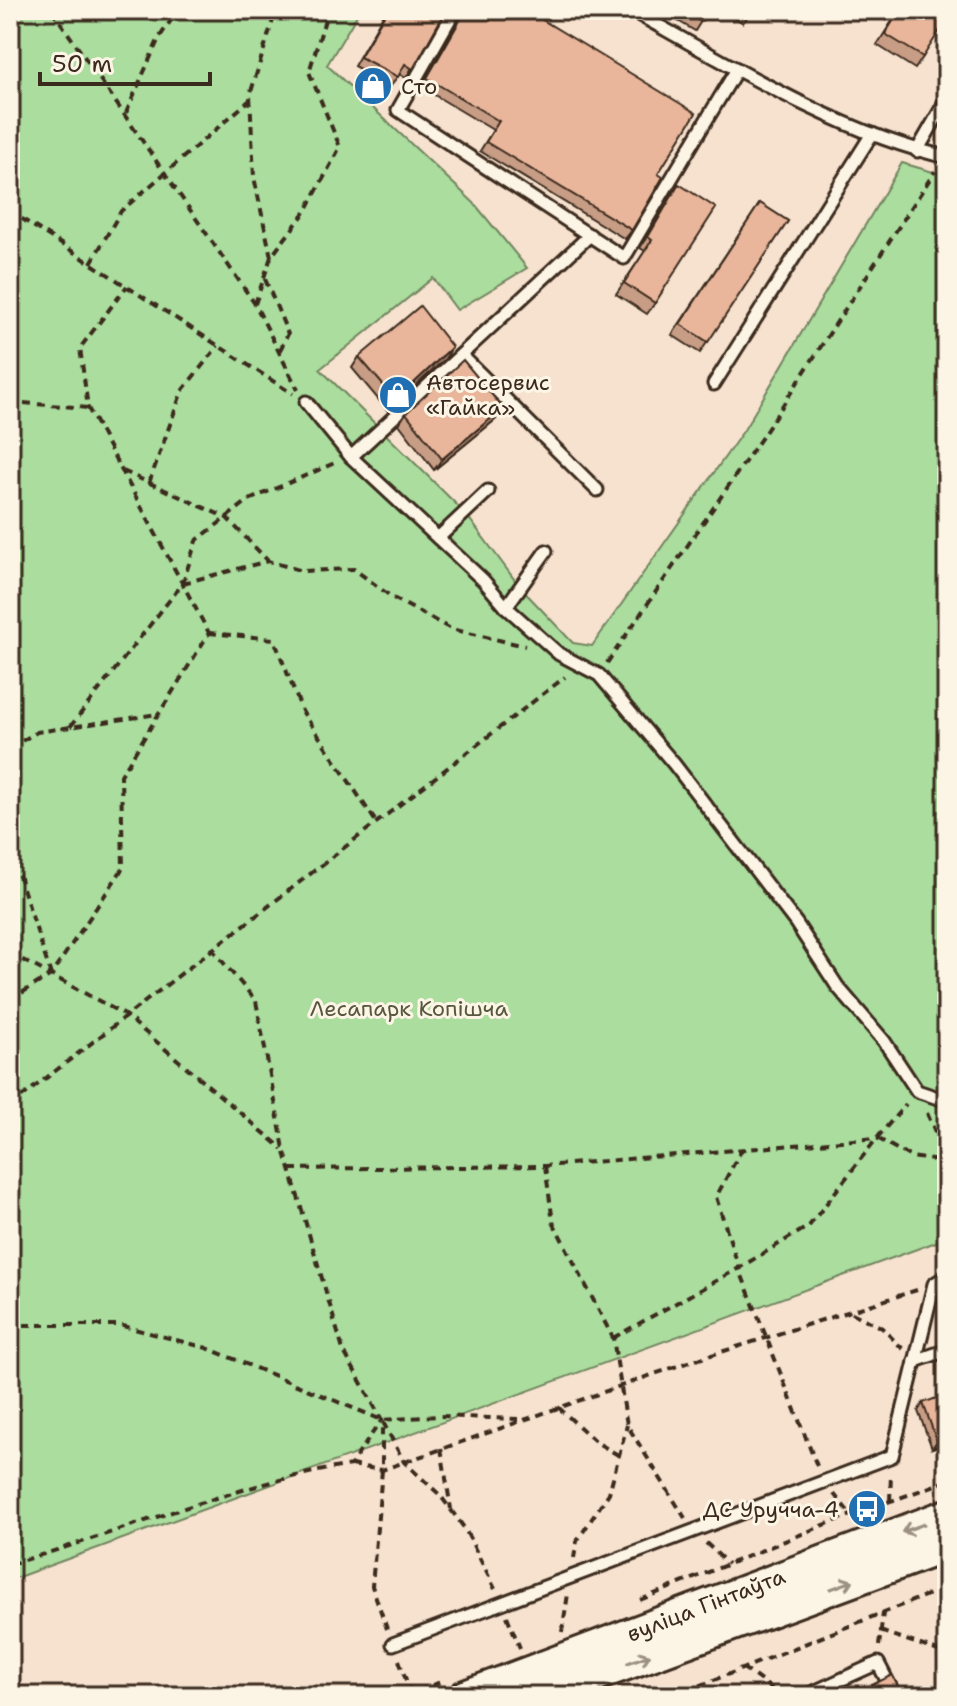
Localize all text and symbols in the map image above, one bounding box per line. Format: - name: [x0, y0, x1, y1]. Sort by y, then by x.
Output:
- scale bar: [40, 36, 210, 86]
- text: 50 m: [52, 48, 112, 80]
- shop icon: Сто: [352, 65, 394, 107]
- place label: Сто: [401, 72, 437, 101]
- place label: Автосервис «Гайка»: [426, 368, 550, 422]
- shop icon: Автосервис «Гайка»: [377, 374, 419, 416]
- park label: Лесапарк Копішча: [310, 994, 509, 1023]
- bus stop icon: ДС Уручча-4: [846, 1488, 888, 1530]
- place label: ДС Уручча-4: [703, 1495, 839, 1524]
- one-way arrow: [901, 1521, 926, 1536]
- street label: вуліца Гінтаўта: [623, 1561, 790, 1649]
- one-way arrow: [829, 1577, 854, 1591]
- one-way arrow: [626, 1651, 651, 1666]

